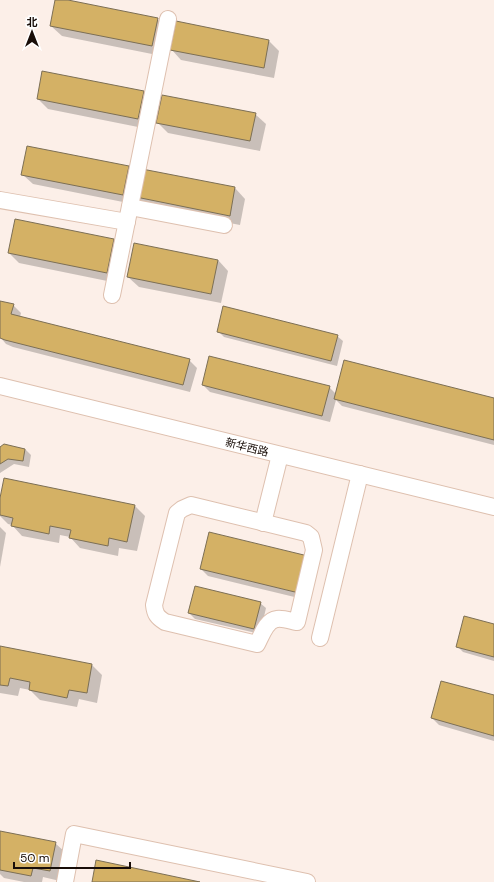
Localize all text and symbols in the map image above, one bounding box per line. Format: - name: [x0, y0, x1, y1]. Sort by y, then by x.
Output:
- north arrow: [12, 12, 52, 52]
- text: 北: [27, 15, 38, 29]
- street label: 新华西路: [224, 435, 270, 459]
- scale bar: [14, 844, 130, 870]
- text: 50 m: [20, 850, 49, 866]

